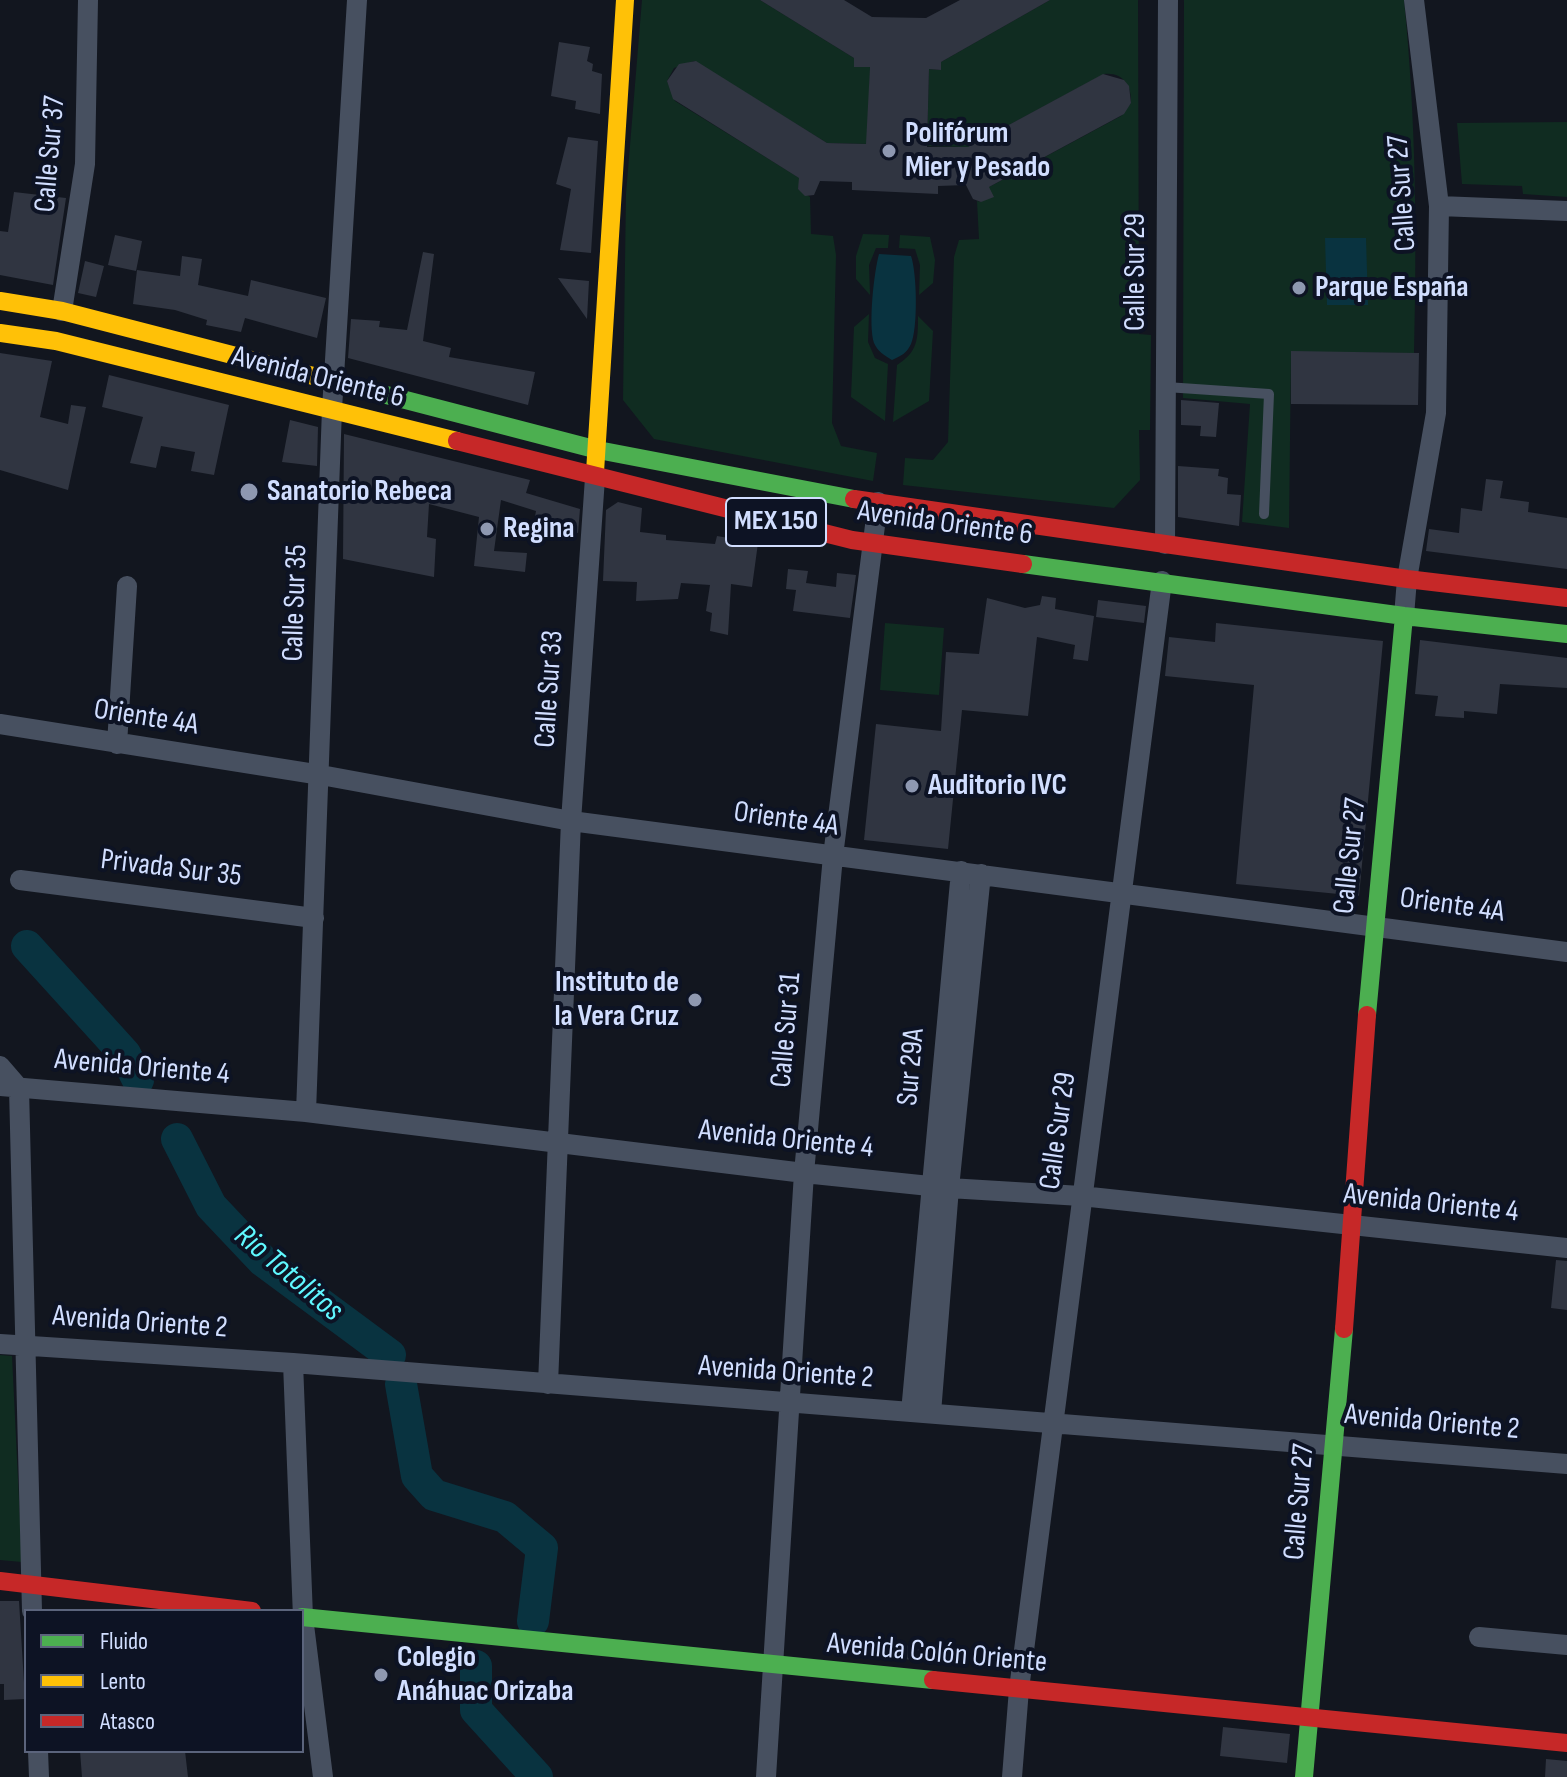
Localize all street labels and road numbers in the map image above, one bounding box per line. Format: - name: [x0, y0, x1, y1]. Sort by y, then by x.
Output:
- street label: Calle Sur 37: [28, 94, 74, 214]
- street label: Calle Sur 27: [1381, 134, 1425, 252]
- street label: Calle Sur 29: [1118, 213, 1154, 331]
- street label: Avenida Oriente 6: [228, 339, 408, 417]
- street label: Avenida Oriente 6: [855, 494, 1035, 554]
- road number: MEX 150: [726, 498, 826, 546]
- street label: Calle Sur 35: [276, 544, 316, 662]
- street label: Calle Sur 33: [528, 629, 572, 749]
- street label: Oriente 4A: [91, 692, 201, 744]
- street label: Oriente 4A: [731, 795, 841, 845]
- street label: Calle Sur 27: [1327, 796, 1375, 916]
- street label: Privada Sur 35: [98, 842, 244, 896]
- street label: Oriente 4A: [1397, 881, 1507, 931]
- street label: Calle Sur 31: [764, 971, 810, 1089]
- street label: Sur 29A: [891, 1027, 933, 1107]
- street label: Avenida Oriente 4: [53, 1042, 231, 1094]
- street label: Calle Sur 29: [1033, 1070, 1085, 1192]
- street label: Avenida Oriente 4: [697, 1113, 875, 1167]
- street label: Avenida Oriente 4: [1342, 1177, 1520, 1231]
- street label: Avenida Oriente 2: [51, 1299, 229, 1347]
- street label: Avenida Oriente 2: [697, 1349, 875, 1397]
- street label: Avenida Oriente 2: [1343, 1397, 1521, 1449]
- street label: Calle Sur 27: [1277, 1442, 1323, 1562]
- street label: Avenida Colón Oriente: [826, 1626, 1048, 1682]

